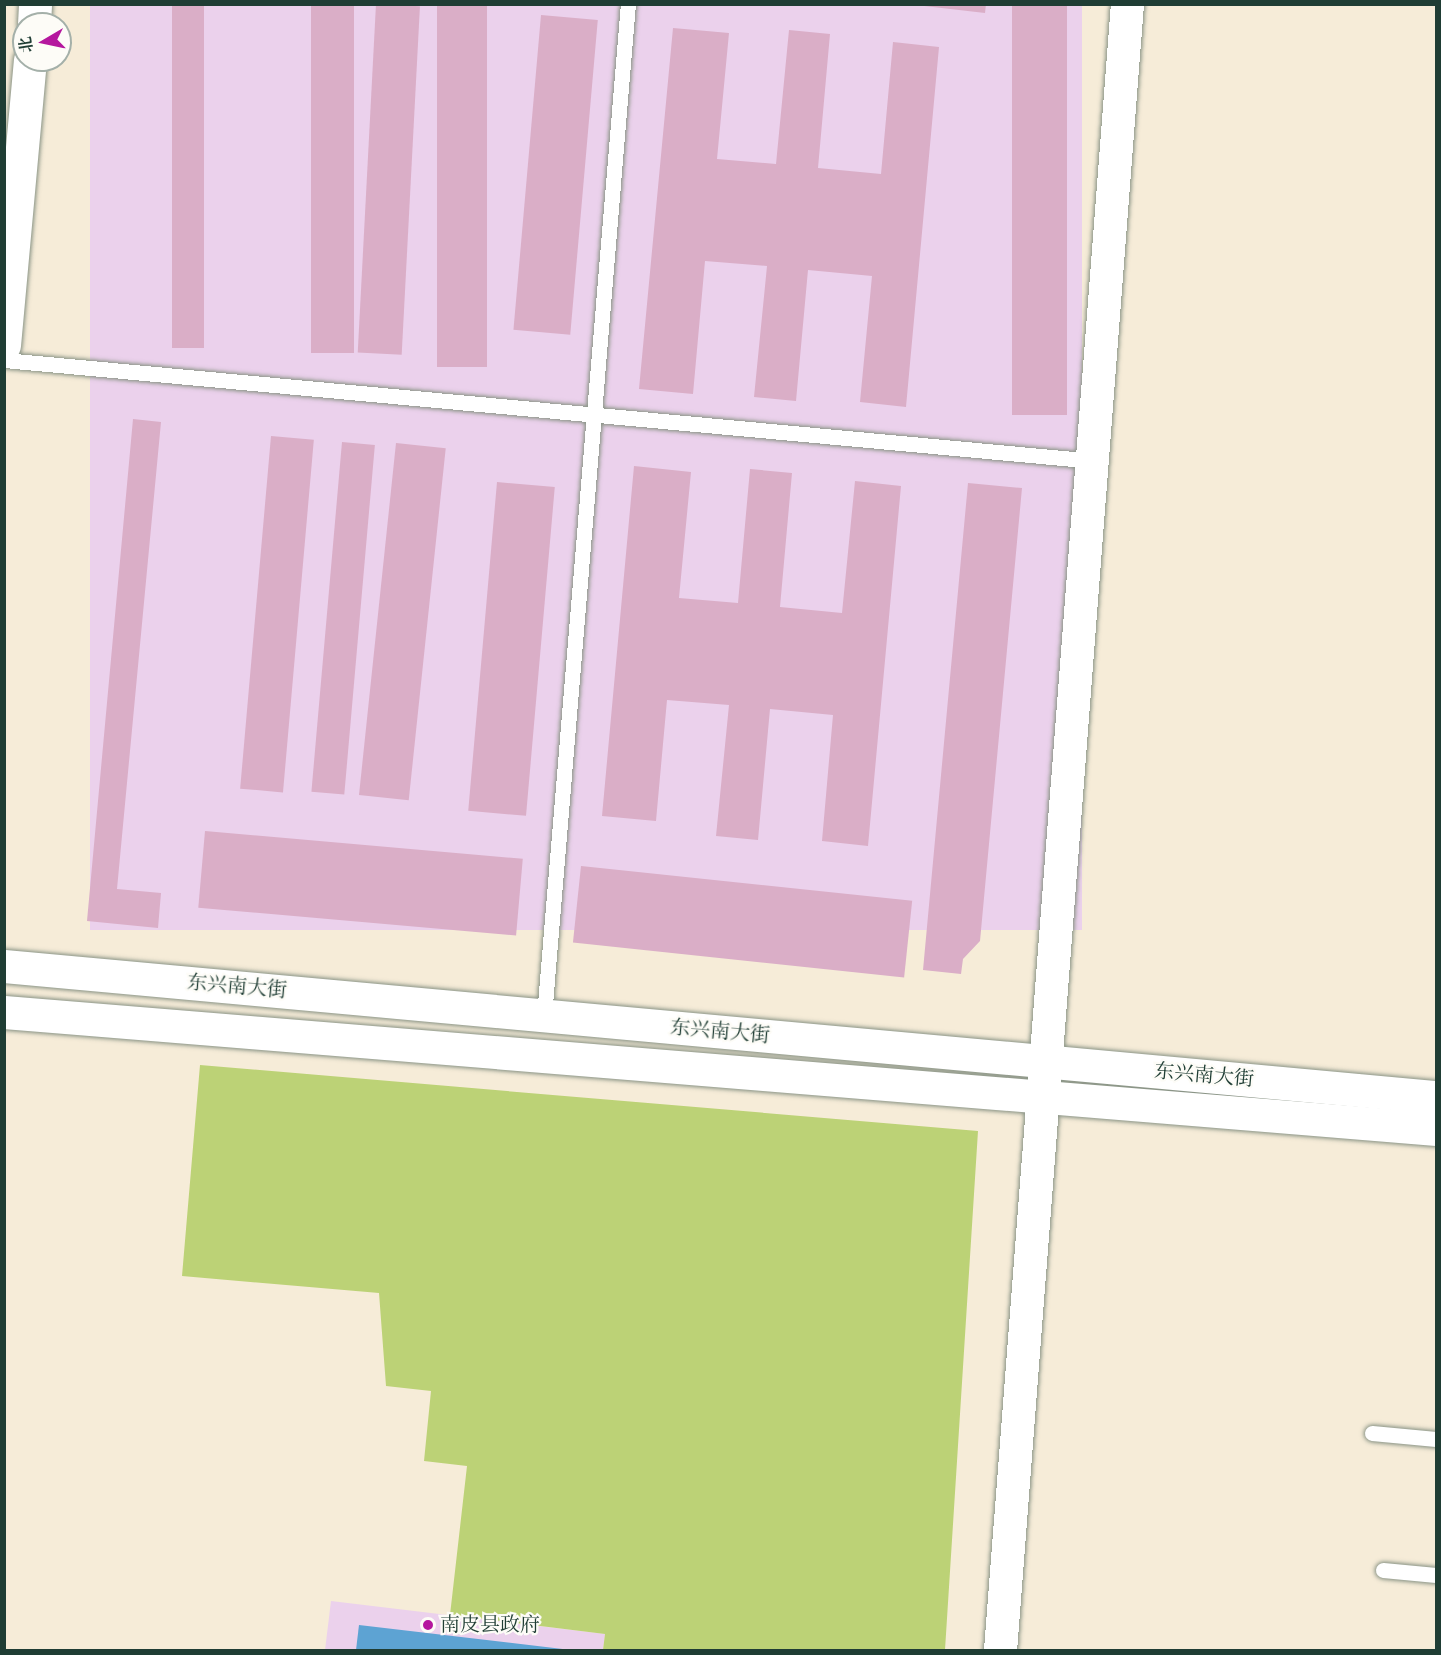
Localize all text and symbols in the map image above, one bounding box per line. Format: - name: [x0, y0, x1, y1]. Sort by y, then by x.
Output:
- north arrow: [12, 12, 72, 72]
- text: 北: [15, 35, 37, 54]
- street label: 东兴南大街: [186, 971, 288, 1003]
- street label: 东兴南大街: [669, 1016, 771, 1048]
- street label: 东兴南大街: [1153, 1060, 1255, 1092]
- place label: 南皮县政府: [440, 1613, 540, 1637]
- marker: 南皮县政府: [421, 1618, 435, 1632]

